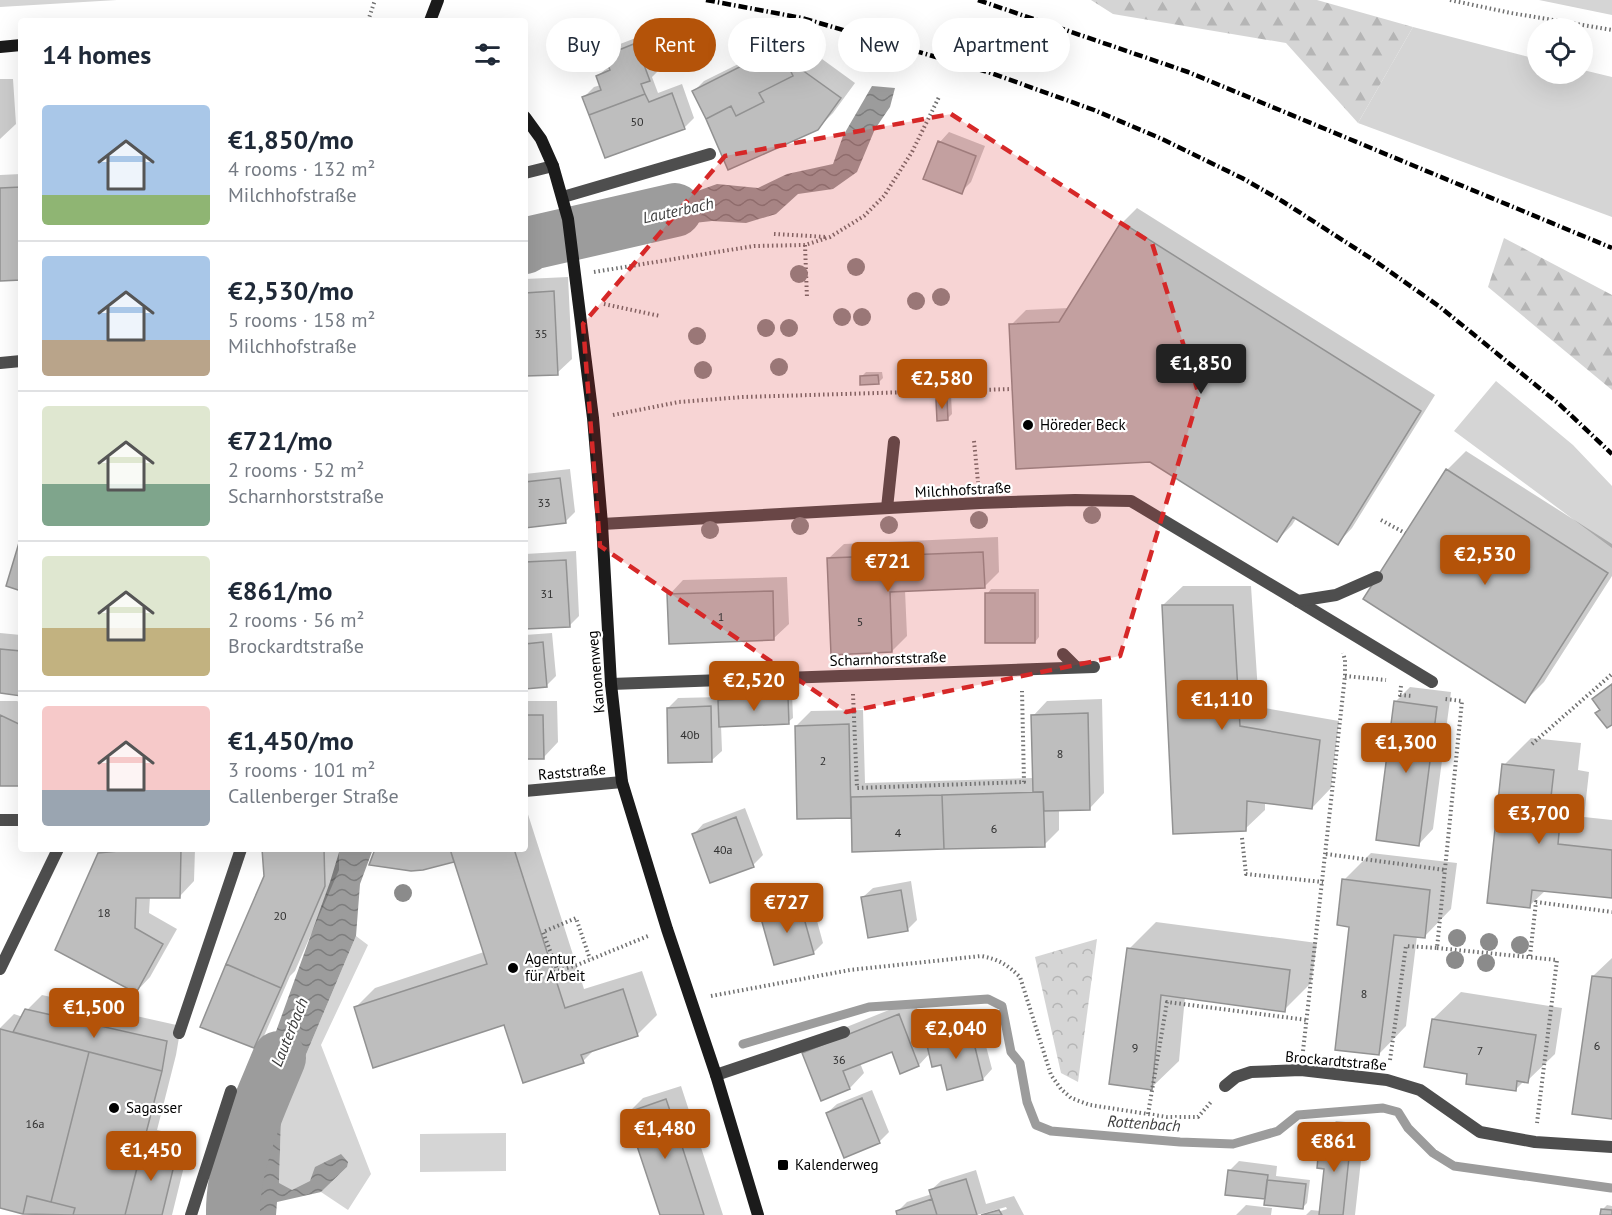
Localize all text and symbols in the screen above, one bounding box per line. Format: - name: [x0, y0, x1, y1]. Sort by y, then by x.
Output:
- chip: Buy: [546, 18, 621, 72]
- chip: Rent: [633, 18, 716, 72]
- chip: Filters: [728, 18, 826, 72]
- chip: New: [838, 18, 920, 72]
- chip: Apartment: [932, 18, 1070, 72]
- map controls: [1527, 18, 1593, 84]
- button: locate: [1527, 18, 1593, 84]
- text: 14 homes: [42, 38, 151, 71]
- icon: filters: [471, 38, 504, 71]
- house number: 50: [630, 114, 644, 129]
- text: €1,850/mo: [228, 123, 354, 156]
- icon: home: [90, 129, 162, 201]
- text: 4 rooms · 132 m²: [228, 156, 375, 182]
- text: Milchhofstraße: [228, 182, 357, 208]
- water label: Lauterbach: [641, 193, 715, 227]
- text: €2,530/mo: [228, 274, 354, 307]
- icon: home: [90, 280, 162, 352]
- text: 5 rooms · 158 m²: [228, 307, 375, 333]
- house number: 35: [534, 326, 548, 341]
- text: Milchhofstraße: [228, 333, 357, 359]
- pin: €1,850: [1152, 344, 1250, 395]
- text: €1,850: [1170, 350, 1232, 376]
- pin: €2,580: [893, 359, 991, 410]
- text: €2,580: [911, 365, 973, 391]
- place label: Höreder Beck: [1040, 415, 1127, 434]
- marker: Höreder Beck: [1021, 418, 1035, 432]
- text: €721/mo: [228, 424, 332, 457]
- icon: home: [90, 430, 162, 502]
- text: 2 rooms · 52 m²: [228, 457, 364, 483]
- street label: Milchhofstraße: [914, 477, 1012, 502]
- text: Scharnhorststraße: [228, 483, 384, 509]
- house number: 33: [537, 495, 551, 510]
- pin: €2,530: [1436, 535, 1534, 586]
- text: €2,530: [1454, 541, 1516, 567]
- pin: €721: [852, 542, 924, 593]
- text: €721: [865, 548, 911, 574]
- text: €861/mo: [228, 574, 332, 607]
- icon: home: [90, 580, 162, 652]
- house number: 31: [540, 586, 554, 601]
- text: 2 rooms · 56 m²: [228, 607, 364, 633]
- house number: 1: [718, 609, 724, 624]
- house number: 5: [857, 614, 863, 629]
- street label: Kanonenweg: [582, 630, 609, 714]
- text: Brockardtstraße: [228, 633, 364, 659]
- street label: Scharnhorststraße: [829, 647, 947, 670]
- pin: €2,520: [705, 661, 803, 712]
- text: €2,520: [723, 667, 785, 693]
- pin: €1,110: [1173, 680, 1271, 731]
- text: €1,110: [1191, 686, 1253, 712]
- pin: €1,300: [1357, 723, 1455, 774]
- text: €1,450/mo: [228, 724, 354, 757]
- house number: 40b: [680, 727, 700, 742]
- text: €1,300: [1375, 729, 1437, 755]
- icon: home: [90, 730, 162, 802]
- house number: 8: [1057, 746, 1063, 761]
- house number: 2: [820, 753, 826, 768]
- text: 3 rooms · 101 m²: [228, 757, 375, 783]
- street label: Raststraße: [537, 759, 607, 784]
- text: Callenberger Straße: [228, 783, 399, 809]
- pin: €3,700: [1490, 794, 1588, 845]
- text: €3,700: [1508, 800, 1570, 826]
- house number: 6: [991, 821, 997, 836]
- house number: 4: [895, 825, 902, 840]
- house number: 40a: [713, 842, 733, 857]
- pin: €727: [751, 883, 823, 934]
- text: €727: [764, 889, 810, 915]
- house number: 18: [97, 905, 111, 920]
- house number: 20: [273, 908, 287, 923]
- place label: Agentur für Arbeit: [525, 949, 585, 985]
- marker: Agentur für Arbeit: [506, 961, 520, 975]
- house number: 8: [1361, 986, 1367, 1001]
- pin: €1,500: [45, 988, 143, 1039]
- text: €1,500: [63, 994, 125, 1020]
- water label: Lauterbach: [266, 995, 312, 1069]
- pin: €2,040: [907, 1009, 1005, 1060]
- text: €2,040: [925, 1015, 987, 1041]
- house number: 6: [1594, 1038, 1600, 1053]
- house number: 9: [1132, 1040, 1138, 1055]
- house number: 7: [1477, 1043, 1483, 1058]
- street label: Brockardtstraße: [1284, 1047, 1388, 1074]
- house number: 36: [832, 1052, 846, 1067]
- place label: Sagasser: [126, 1098, 182, 1117]
- marker: Sagasser: [107, 1101, 121, 1115]
- pin: €1,480: [616, 1109, 714, 1160]
- water label: Rottenbach: [1107, 1110, 1181, 1136]
- text: €1,480: [634, 1115, 696, 1141]
- house number: 16a: [25, 1116, 45, 1131]
- pin: €861: [1298, 1122, 1370, 1173]
- text: €861: [1311, 1128, 1357, 1154]
- pin: €1,450: [102, 1131, 200, 1182]
- text: €1,450: [120, 1137, 182, 1163]
- place label: Kalenderweg: [795, 1155, 879, 1174]
- marker: Kalenderweg: [776, 1158, 790, 1172]

